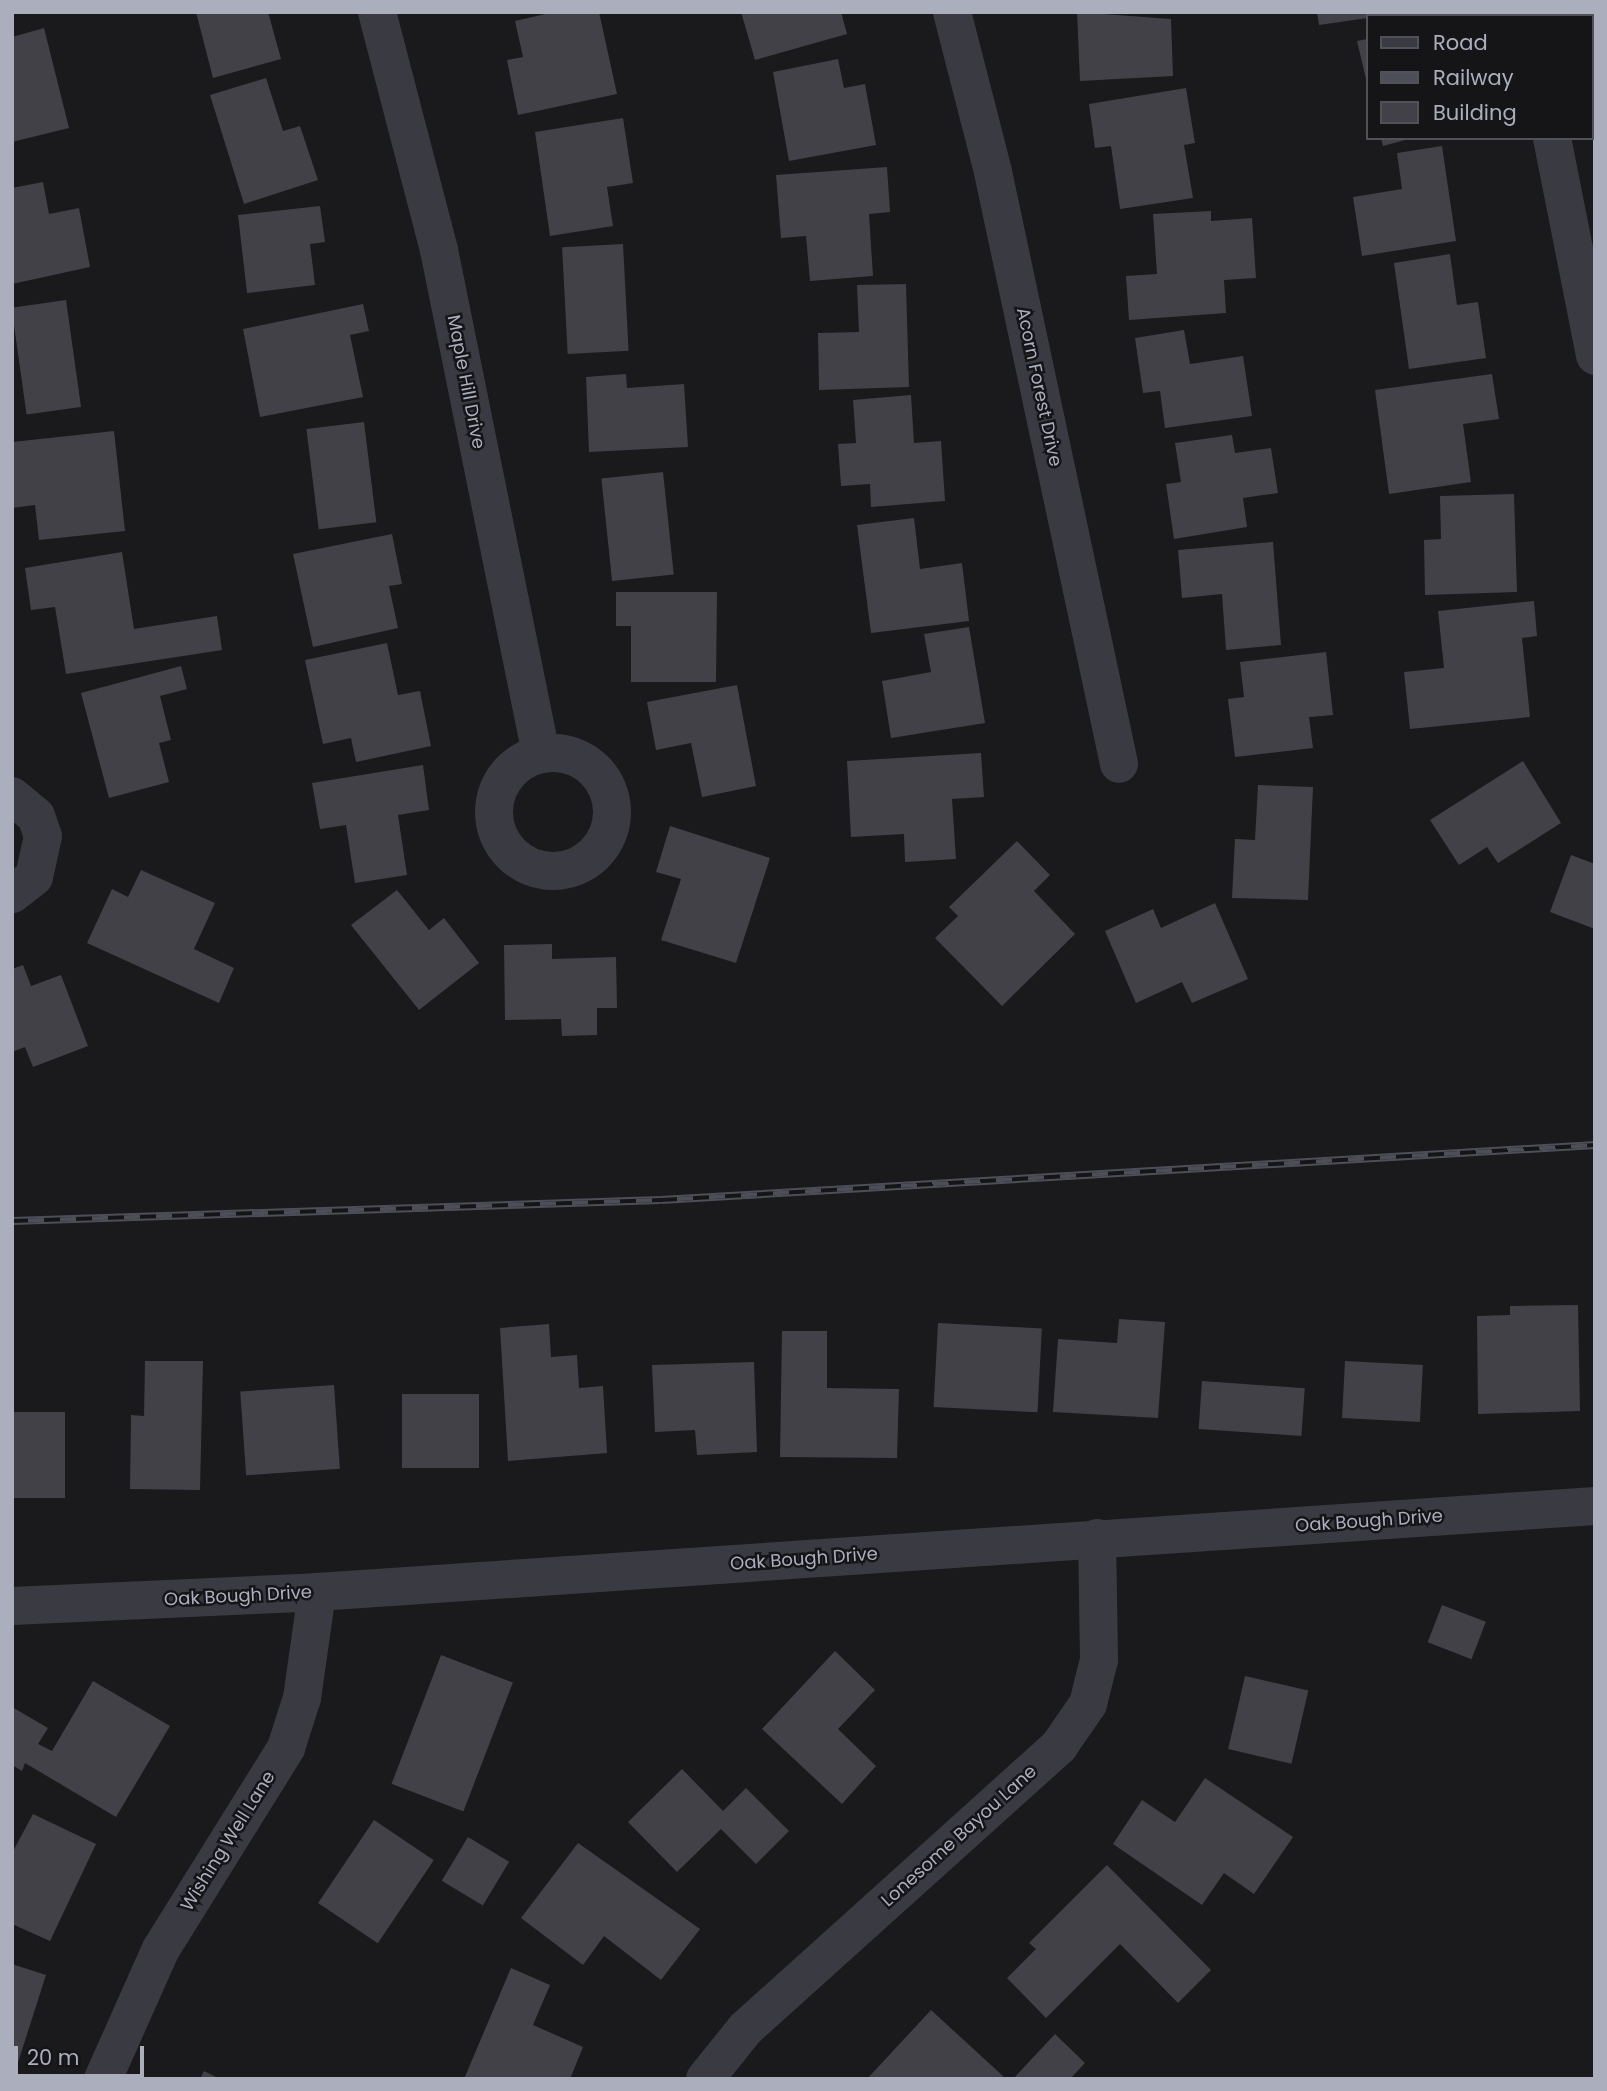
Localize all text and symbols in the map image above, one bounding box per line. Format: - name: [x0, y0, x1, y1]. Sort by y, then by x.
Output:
- legend: [1366, 14, 1593, 140]
- text: Road: [1433, 28, 1488, 57]
- text: Railway: [1433, 63, 1514, 92]
- text: Building: [1433, 98, 1517, 127]
- street label: Acorn Forest Drive: [1012, 306, 1066, 468]
- street label: Maple Hill Drive: [442, 313, 490, 451]
- street label: Oak Bough Drive: [1294, 1505, 1444, 1537]
- street label: Oak Bough Drive: [729, 1543, 879, 1575]
- street label: Oak Bough Drive: [163, 1581, 313, 1611]
- street label: Lonesome Bayou Lane: [877, 1761, 1041, 1911]
- street label: Wishing Well Lane: [176, 1767, 280, 1915]
- scale bar: [18, 2032, 147, 2076]
- text: 20 m: [27, 2043, 80, 2072]

